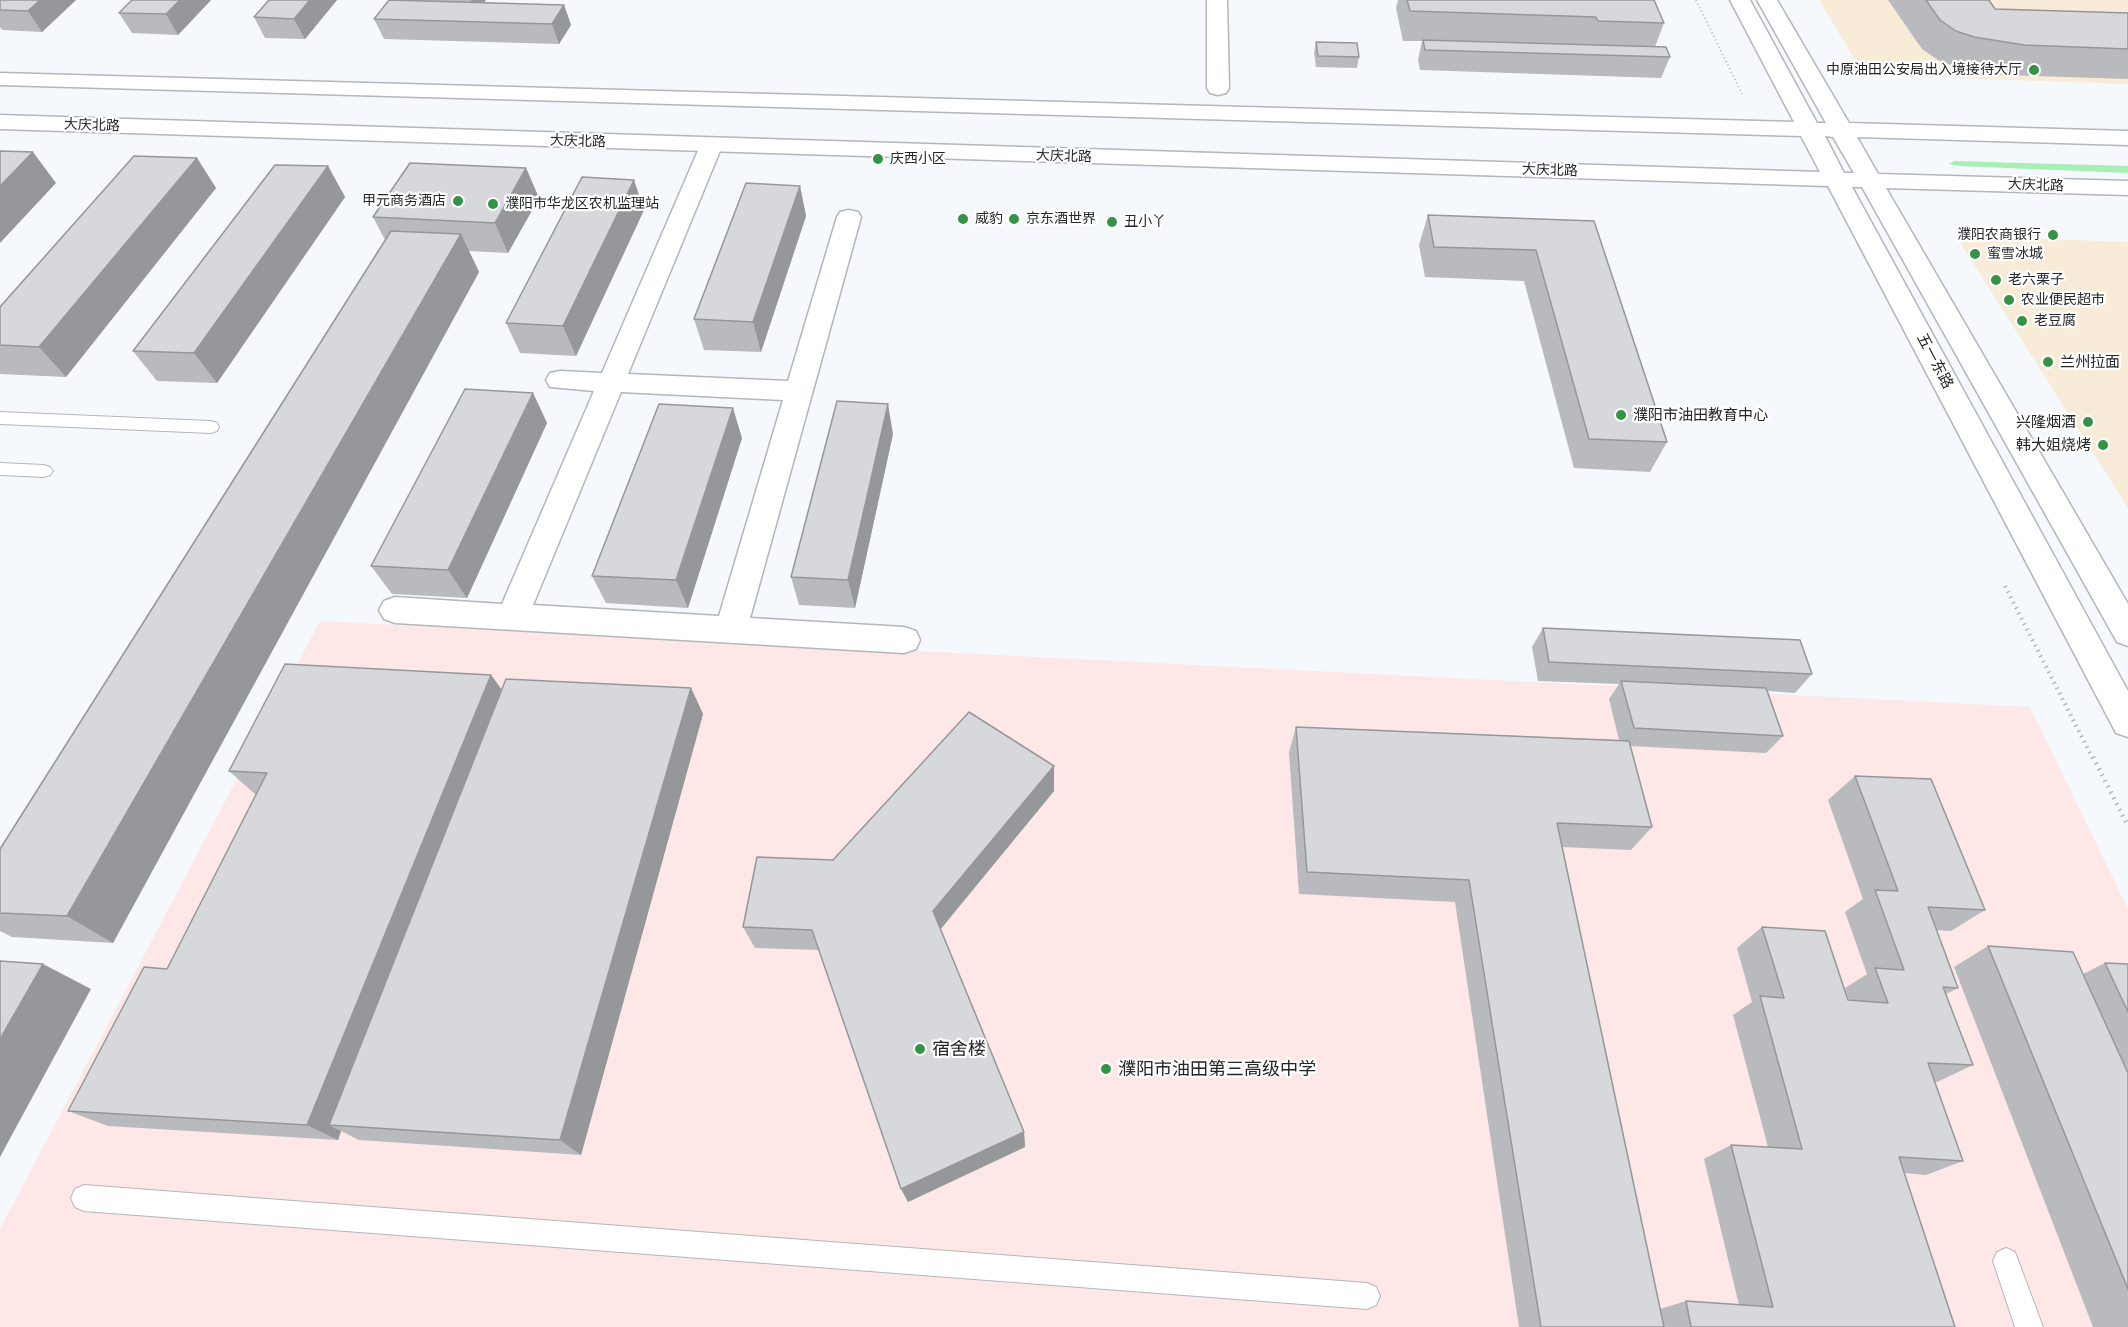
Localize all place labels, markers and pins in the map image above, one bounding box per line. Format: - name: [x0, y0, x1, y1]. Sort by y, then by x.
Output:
- place label: 中原油田公安局出入境接待大厅: [1826, 62, 2022, 78]
- marker: 中原油田公安局出入境接待大厅: [2027, 63, 2041, 77]
- place label: 庆西小区: [890, 151, 946, 167]
- marker: 庆西小区: [871, 152, 885, 166]
- place label: 甲元商务酒店: [362, 193, 446, 209]
- marker: 甲元商务酒店: [451, 194, 465, 208]
- place label: 濮阳市华龙区农机监理站: [505, 196, 659, 212]
- marker: 濮阳市华龙区农机监理站: [486, 197, 500, 211]
- place label: 威豹: [975, 211, 1003, 227]
- place label: 京东酒世界: [1026, 211, 1096, 227]
- marker: 威豹: [956, 212, 970, 226]
- marker: 京东酒世界: [1007, 212, 1021, 226]
- place label: 丑小丫: [1124, 214, 1166, 230]
- marker: 丑小丫: [1105, 215, 1119, 229]
- place label: 濮阳农商银行: [1957, 227, 2041, 243]
- marker: 濮阳农商银行: [2046, 228, 2060, 242]
- place label: 蜜雪冰城: [1987, 246, 2043, 262]
- marker: 蜜雪冰城: [1968, 247, 1982, 261]
- place label: 老六栗子: [2008, 272, 2064, 288]
- marker: 老六栗子: [1989, 273, 2003, 287]
- place label: 农业便民超市: [2021, 292, 2105, 308]
- marker: 农业便民超市: [2002, 293, 2016, 307]
- place label: 老豆腐: [2034, 313, 2076, 329]
- marker: 老豆腐: [2015, 314, 2029, 328]
- place label: 兰州拉面: [2060, 353, 2120, 371]
- marker: 兰州拉面: [2041, 355, 2055, 369]
- place label: 濮阳市油田教育中心: [1633, 406, 1768, 424]
- marker: 濮阳市油田教育中心: [1614, 408, 1628, 422]
- place label: 兴隆烟酒: [2016, 413, 2076, 431]
- marker: 兴隆烟酒: [2081, 415, 2095, 429]
- place label: 韩大姐烧烤: [2016, 436, 2091, 454]
- marker: 韩大姐烧烤: [2096, 438, 2110, 452]
- place label: 宿舍楼: [932, 1038, 986, 1060]
- marker: 宿舍楼: [913, 1042, 927, 1056]
- place label: 濮阳市油田第三高级中学: [1118, 1058, 1316, 1080]
- marker: 濮阳市油田第三高级中学: [1099, 1062, 1113, 1076]

